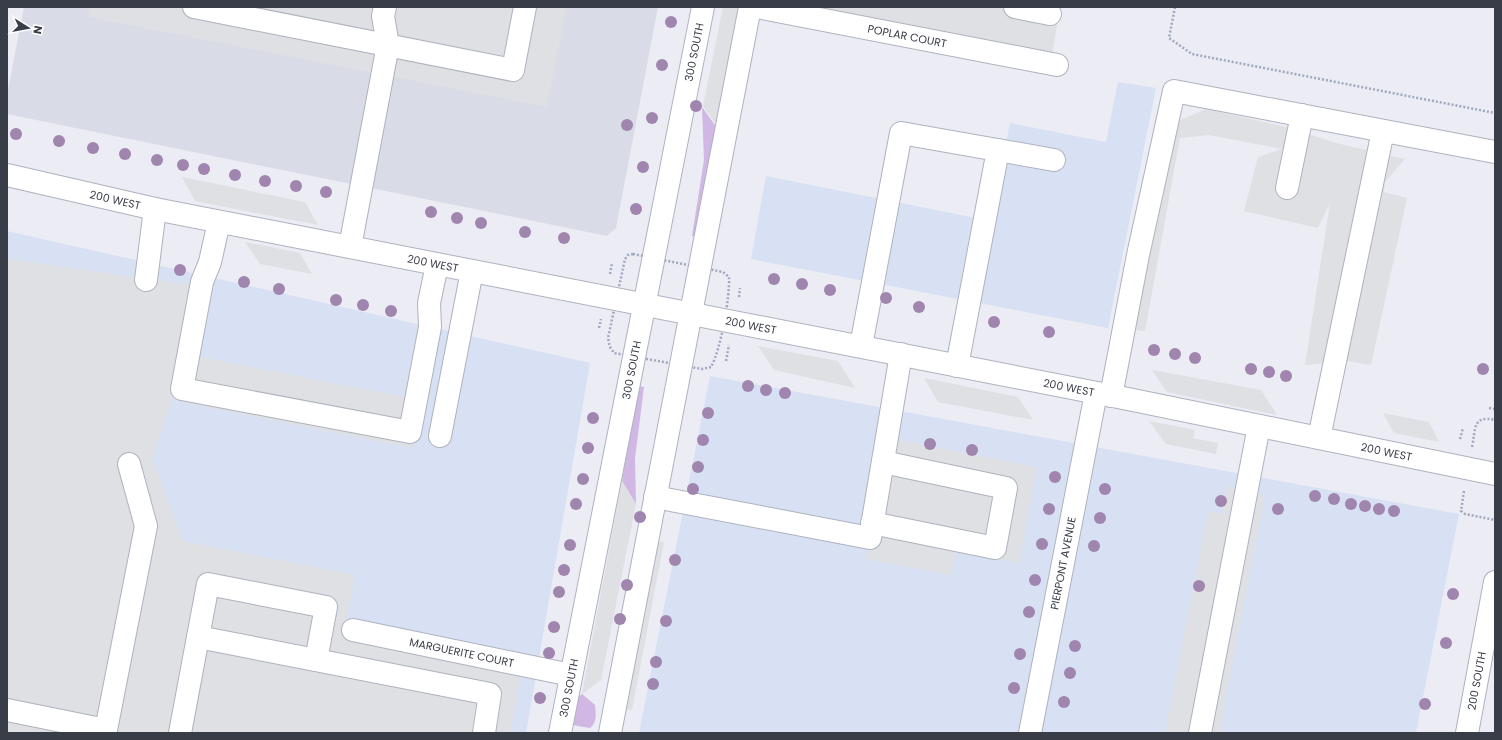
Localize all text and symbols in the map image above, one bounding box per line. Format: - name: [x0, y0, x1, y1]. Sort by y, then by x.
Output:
- north arrow: [8, 8, 48, 48]
- street label: 300 SOUTH: [681, 21, 708, 83]
- street label: POPLAR COURT: [866, 21, 948, 52]
- text: N: [29, 24, 46, 35]
- street label: 200 WEST: [88, 186, 142, 213]
- street label: 200 WEST: [406, 250, 460, 276]
- street label: 200 WEST: [724, 313, 778, 338]
- street label: 300 SOUTH: [618, 339, 645, 401]
- street label: 200 WEST: [1042, 375, 1096, 400]
- street label: 200 WEST: [1359, 439, 1414, 465]
- street label: PIERPONT AVENUE: [1046, 515, 1080, 611]
- street label: MARGUERITE COURT: [408, 634, 516, 671]
- street label: 200 SOUTH: [1463, 650, 1490, 711]
- street label: 300 SOUTH: [555, 657, 582, 719]

